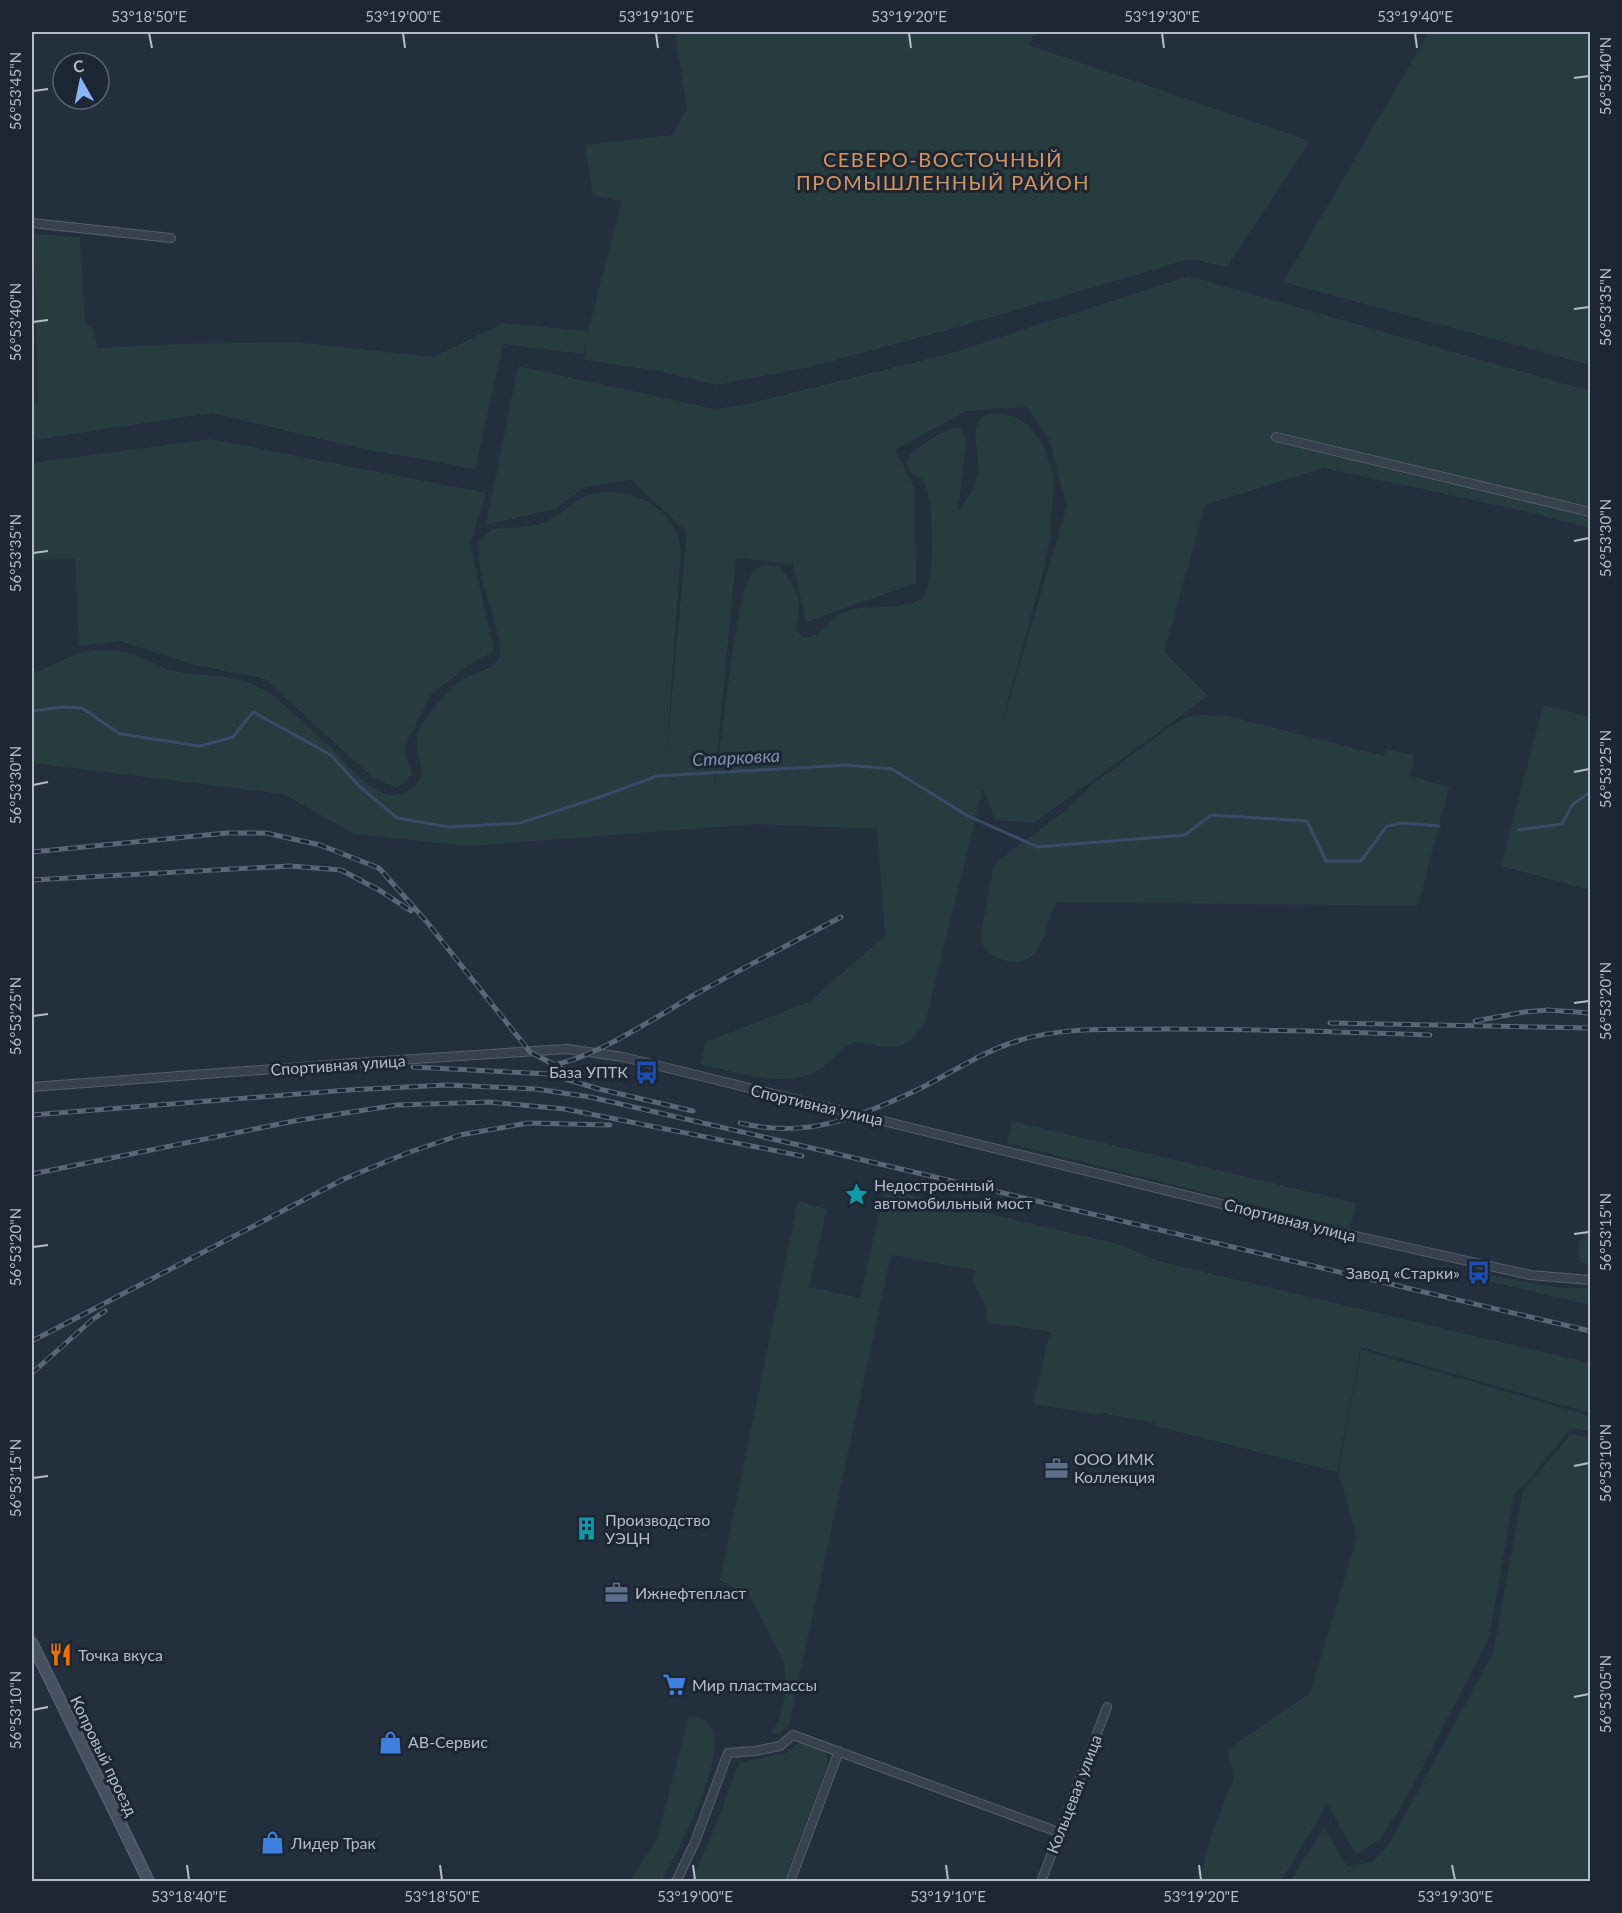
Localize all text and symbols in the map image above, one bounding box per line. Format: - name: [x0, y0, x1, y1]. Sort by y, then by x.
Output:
- text: 53°18'50"E: [111, 7, 187, 25]
- text: 53°19'00"E: [365, 7, 441, 25]
- text: 53°19'10"E: [618, 7, 694, 25]
- text: 53°19'20"E: [871, 7, 947, 25]
- text: 53°19'30"E: [1124, 7, 1200, 25]
- text: 53°19'40"E: [1377, 7, 1453, 25]
- text: 56°53'40"N: [1596, 37, 1614, 115]
- north arrow: [51, 51, 111, 111]
- text: 56°53'45"N: [6, 52, 24, 130]
- text: С: [72, 55, 86, 76]
- district label: СЕВЕРО-ВОСТОЧНЫЙ ПРОМЫШЛЕННЫЙ РАЙОН: [796, 147, 1090, 194]
- text: 56°53'35"N: [1596, 268, 1614, 346]
- text: 56°53'40"N: [6, 283, 24, 361]
- text: 56°53'30"N: [1596, 499, 1614, 577]
- text: 56°53'35"N: [6, 514, 24, 592]
- text: 56°53'25"N: [1596, 730, 1614, 808]
- water label: Старковка: [692, 744, 780, 770]
- text: 56°53'30"N: [6, 746, 24, 824]
- text: 56°53'20"N: [1596, 962, 1614, 1040]
- text: 56°53'25"N: [6, 977, 24, 1055]
- street label: Спортивная улица: [270, 1050, 406, 1079]
- bus stop icon: База УПТК: [633, 1059, 659, 1085]
- place label: База УПТК: [549, 1062, 628, 1081]
- street label: Спортивная улица: [749, 1080, 885, 1129]
- place label: Недостроенный автомобильный мост: [874, 1175, 1033, 1212]
- place icon: Недостроенный автомобильный мост: [843, 1181, 869, 1207]
- text: 56°53'15"N: [1596, 1193, 1614, 1271]
- street label: Спортивная улица: [1222, 1194, 1358, 1245]
- text: 56°53'20"N: [6, 1208, 24, 1286]
- bus stop icon: Завод «Старки»: [1465, 1260, 1491, 1286]
- place label: Завод «Старки»: [1346, 1263, 1460, 1282]
- text: 56°53'10"N: [1596, 1424, 1614, 1502]
- text: 56°53'15"N: [6, 1439, 24, 1517]
- place label: ООО ИМК Коллекция: [1074, 1449, 1155, 1486]
- office icon: ООО ИМК Коллекция: [1043, 1455, 1069, 1481]
- place label: Производство УЭЦН: [605, 1510, 710, 1547]
- building icon: Производство УЭЦН: [574, 1516, 600, 1542]
- office icon: Ижнефтепласт: [604, 1580, 630, 1606]
- place label: Ижнефтепласт: [635, 1583, 746, 1602]
- restaurant icon: Точка вкуса: [47, 1642, 73, 1668]
- place label: Точка вкуса: [78, 1645, 163, 1664]
- text: 56°53'05"N: [1596, 1655, 1614, 1733]
- text: 56°53'10"N: [6, 1671, 24, 1749]
- supermarket icon: Мир пластмассы: [661, 1672, 687, 1698]
- place label: Мир пластмассы: [692, 1675, 817, 1694]
- street label: Копровый проезд: [67, 1693, 142, 1819]
- shop icon: АВ-Сервис: [377, 1729, 403, 1755]
- place label: АВ-Сервис: [408, 1732, 488, 1751]
- street label: Кольцевая улица: [1042, 1732, 1105, 1856]
- shop icon: Лидер Трак: [260, 1830, 286, 1856]
- place label: Лидер Трак: [290, 1833, 377, 1852]
- text: 53°18'40"E: [151, 1887, 227, 1905]
- text: 53°18'50"E: [404, 1887, 480, 1905]
- text: 53°19'00"E: [657, 1887, 733, 1905]
- text: 53°19'10"E: [910, 1887, 986, 1905]
- text: 53°19'20"E: [1163, 1887, 1239, 1905]
- text: 53°19'30"E: [1417, 1887, 1493, 1905]

